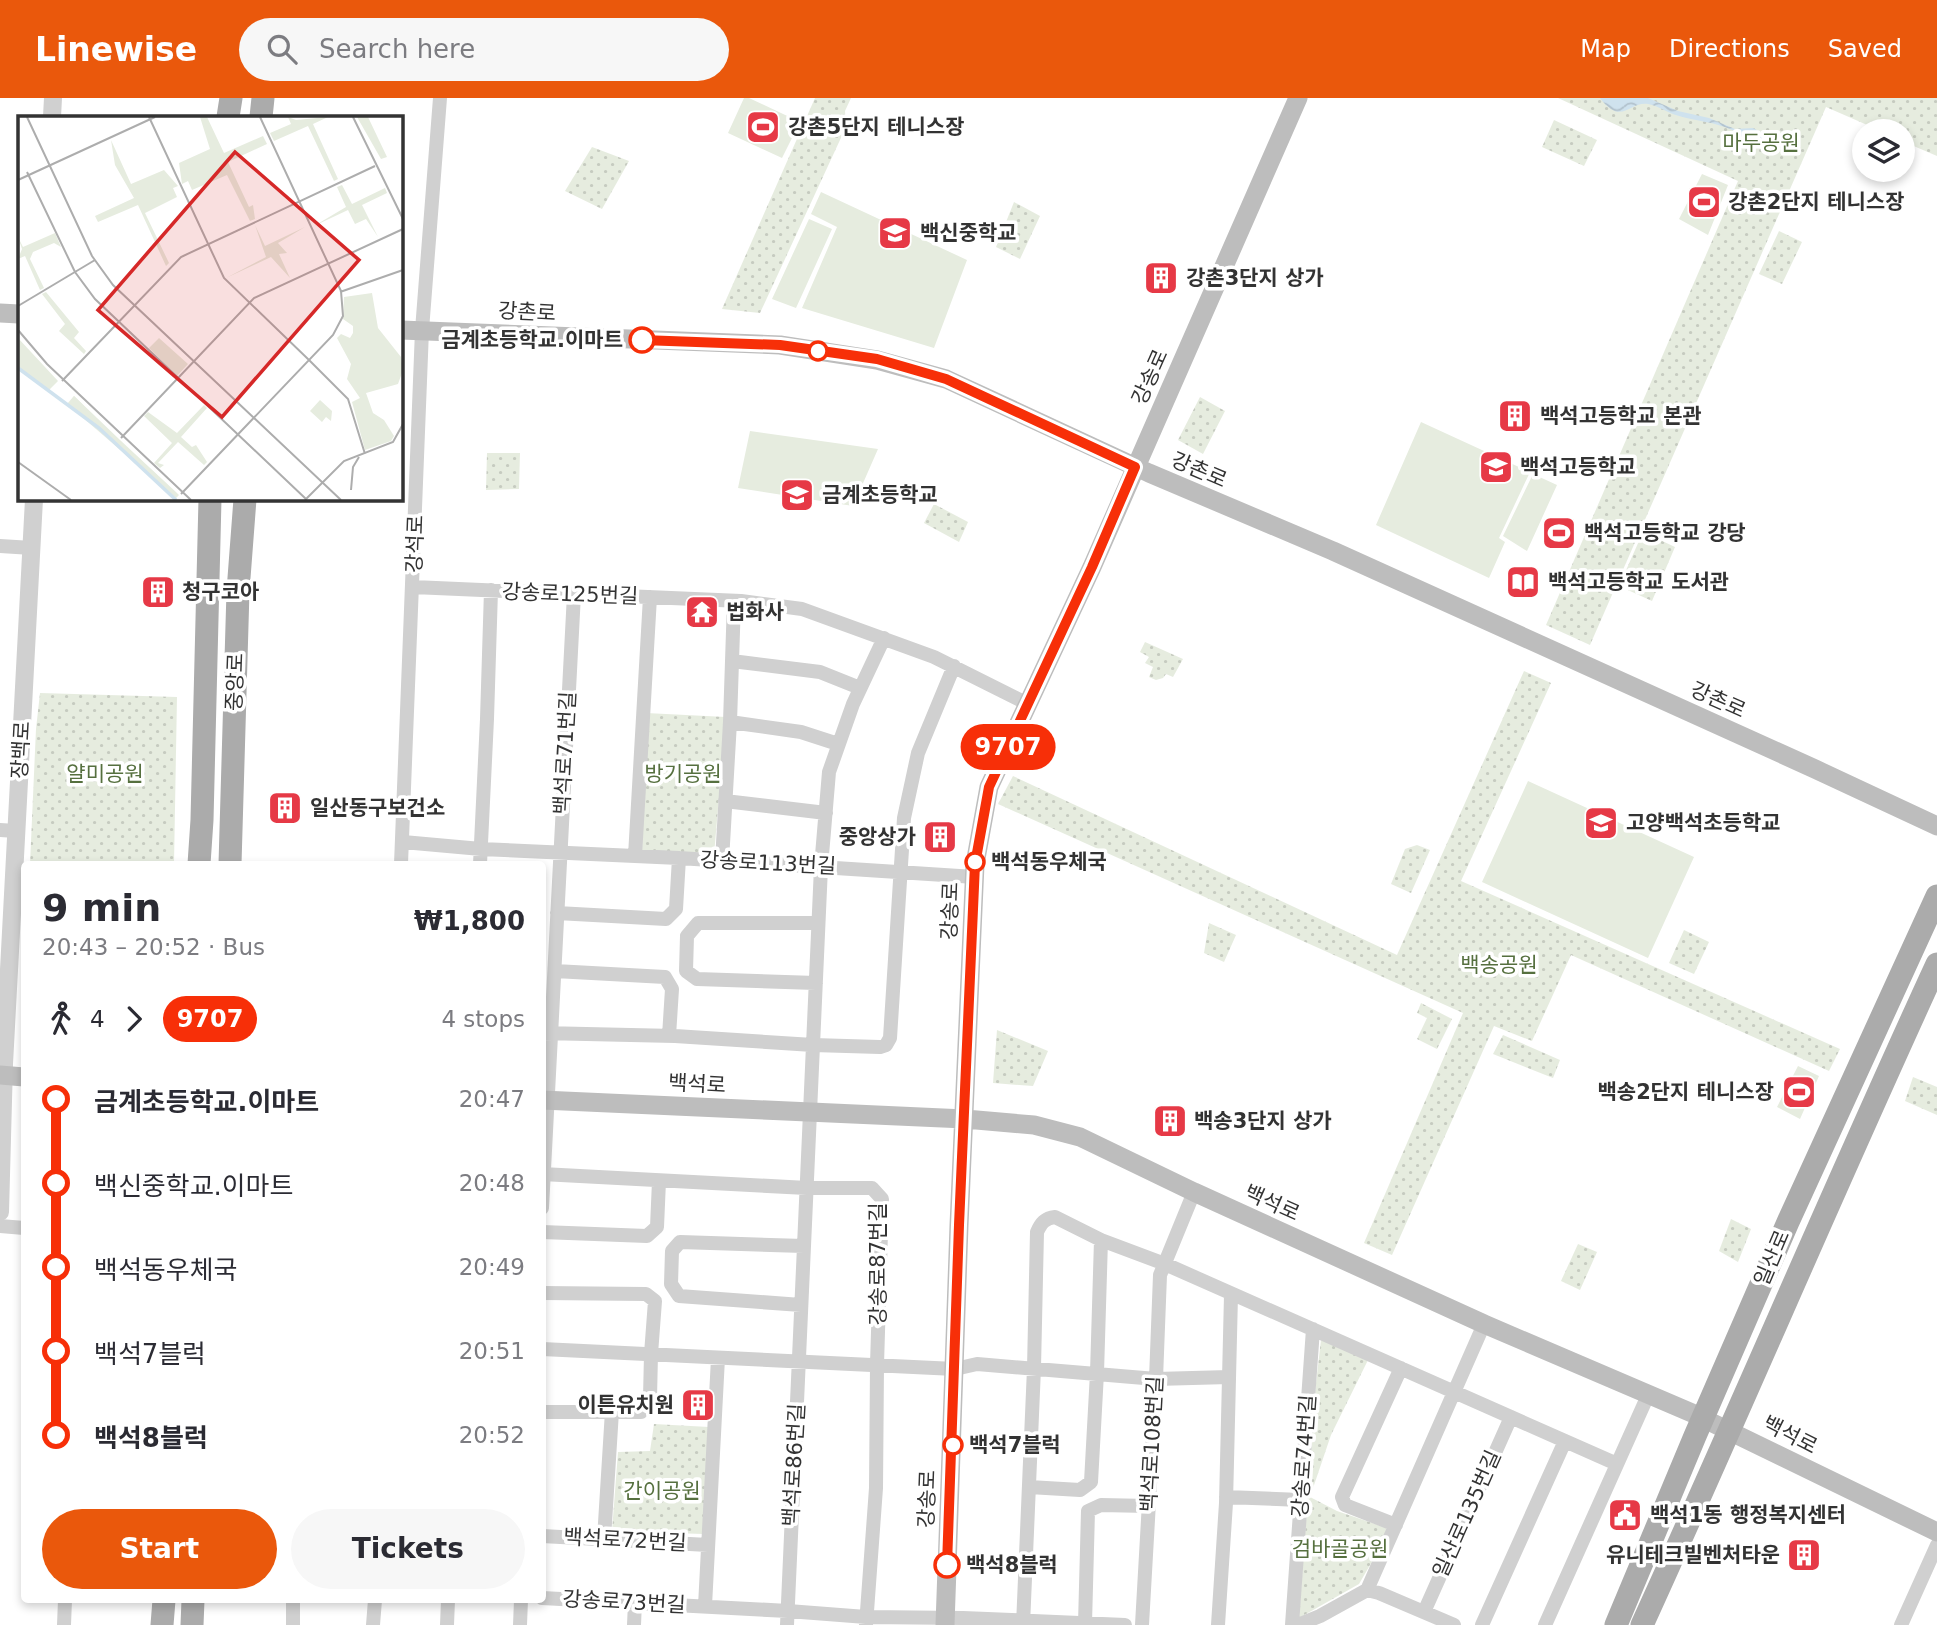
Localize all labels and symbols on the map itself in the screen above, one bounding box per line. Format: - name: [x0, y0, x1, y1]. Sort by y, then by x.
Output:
- sports icon: 강촌5단지 테니스장: [744, 108, 782, 146]
- place label: 강촌5단지 테니스장: [788, 115, 964, 139]
- inset map: [18, 116, 402, 500]
- park label: 마두공원: [1722, 131, 1800, 155]
- sports icon: 강촌2단지 테니스장: [1685, 183, 1723, 221]
- place label: 강촌2단지 테니스장: [1728, 190, 1904, 214]
- school or university icon: 백신중학교: [876, 214, 914, 252]
- place label: 백신중학교: [920, 221, 1017, 245]
- building icon: 강촌3단지 상가: [1142, 259, 1180, 297]
- place label: 강촌3단지 상가: [1186, 266, 1324, 290]
- street label: 강촌로: [497, 298, 557, 326]
- marker: 금계초등학교.이마트: [629, 327, 655, 353]
- place label: 금계초등학교.이마트: [441, 328, 623, 352]
- unlabelled marker: [808, 341, 828, 361]
- street label: 강송로: [1127, 346, 1173, 408]
- building icon: 백석고등학교 본관: [1496, 397, 1534, 435]
- place label: 백석고등학교 본관: [1540, 404, 1702, 428]
- street label: 강촌로: [1168, 448, 1230, 492]
- school or university icon: 백석고등학교: [1477, 448, 1515, 486]
- place label: 백석고등학교: [1520, 455, 1636, 479]
- school or university icon: 금계초등학교: [778, 476, 816, 514]
- place label: 금계초등학교: [822, 483, 938, 507]
- sports icon: 백석고등학교 강당: [1540, 514, 1578, 552]
- street label: 강석로: [402, 515, 428, 573]
- place label: 백석고등학교 강당: [1584, 521, 1746, 545]
- library icon: 백석고등학교 도서관: [1504, 563, 1542, 601]
- place label: 백석고등학교 도서관: [1548, 570, 1729, 594]
- building icon: 청구코아: [139, 573, 177, 611]
- place label: 청구코아: [182, 580, 259, 604]
- street label: 강송로125번길: [501, 580, 639, 608]
- temple icon: 법화사: [683, 593, 721, 631]
- place label: 법화사: [726, 600, 784, 624]
- street label: 중앙로: [222, 653, 248, 711]
- street label: 강촌로: [1687, 677, 1749, 723]
- street label: 백석로71번길: [550, 691, 580, 815]
- street label: 장백로: [7, 720, 35, 780]
- line badge: 9707: [959, 724, 1057, 770]
- park label: 얄미공원: [66, 762, 144, 786]
- park label: 방기공원: [644, 762, 722, 786]
- building icon: 일산동구보건소: [266, 789, 304, 827]
- place label: 일산동구보건소: [310, 796, 445, 820]
- school or university icon: 고양백석초등학교: [1582, 804, 1620, 842]
- place label: 고양백석초등학교: [1626, 811, 1781, 835]
- building icon: 중앙상가: [921, 818, 959, 856]
- place label: 중앙상가: [839, 825, 916, 849]
- street label: 강송로113번길: [699, 847, 837, 879]
- place label: 백석동우체국: [991, 850, 1107, 874]
- marker: 백석동우체국: [965, 852, 985, 872]
- street label: 강송로: [937, 882, 963, 940]
- park label: 백송공원: [1460, 953, 1538, 977]
- street label: 백석로: [667, 1070, 727, 1098]
- sports icon: 백송2단지 테니스장: [1780, 1073, 1818, 1111]
- place label: 백송2단지 테니스장: [1598, 1080, 1774, 1104]
- building icon: 백송3단지 상가: [1151, 1102, 1189, 1140]
- place label: 백송3단지 상가: [1194, 1109, 1332, 1133]
- street label: 백석로: [1241, 1180, 1303, 1226]
- street label: 강송로87번길: [866, 1202, 890, 1326]
- street label: 일산로: [1750, 1227, 1794, 1289]
- street label: 백석로108번길: [1136, 1375, 1168, 1513]
- building icon: 이튼유치원: [679, 1386, 717, 1424]
- place label: 이튼유치원: [577, 1393, 674, 1417]
- street label: 강송로74번길: [1288, 1394, 1320, 1518]
- street label: 백석로86번길: [779, 1403, 809, 1527]
- street label: 백석로: [1759, 1411, 1821, 1459]
- place label: 백석7블럭: [969, 1433, 1061, 1457]
- marker: 백석7블럭: [943, 1435, 963, 1455]
- street label: 일산로135번길: [1428, 1447, 1506, 1581]
- street label: 강송로: [914, 1470, 940, 1528]
- park label: 간이공원: [623, 1479, 701, 1503]
- public building icon: 백석1동 행정복지센터: [1606, 1496, 1644, 1534]
- place label: 백석1동 행정복지센터: [1650, 1503, 1846, 1527]
- street label: 백석로72번길: [563, 1525, 687, 1555]
- building icon: 유니테크빌벤처타운: [1785, 1536, 1823, 1574]
- park label: 검바골공원: [1292, 1537, 1388, 1561]
- place label: 유니테크빌벤처타운: [1606, 1543, 1780, 1567]
- marker: 백석8블럭: [934, 1552, 960, 1578]
- place label: 백석8블럭: [966, 1553, 1058, 1577]
- street label: 강송로73번길: [562, 1587, 686, 1617]

